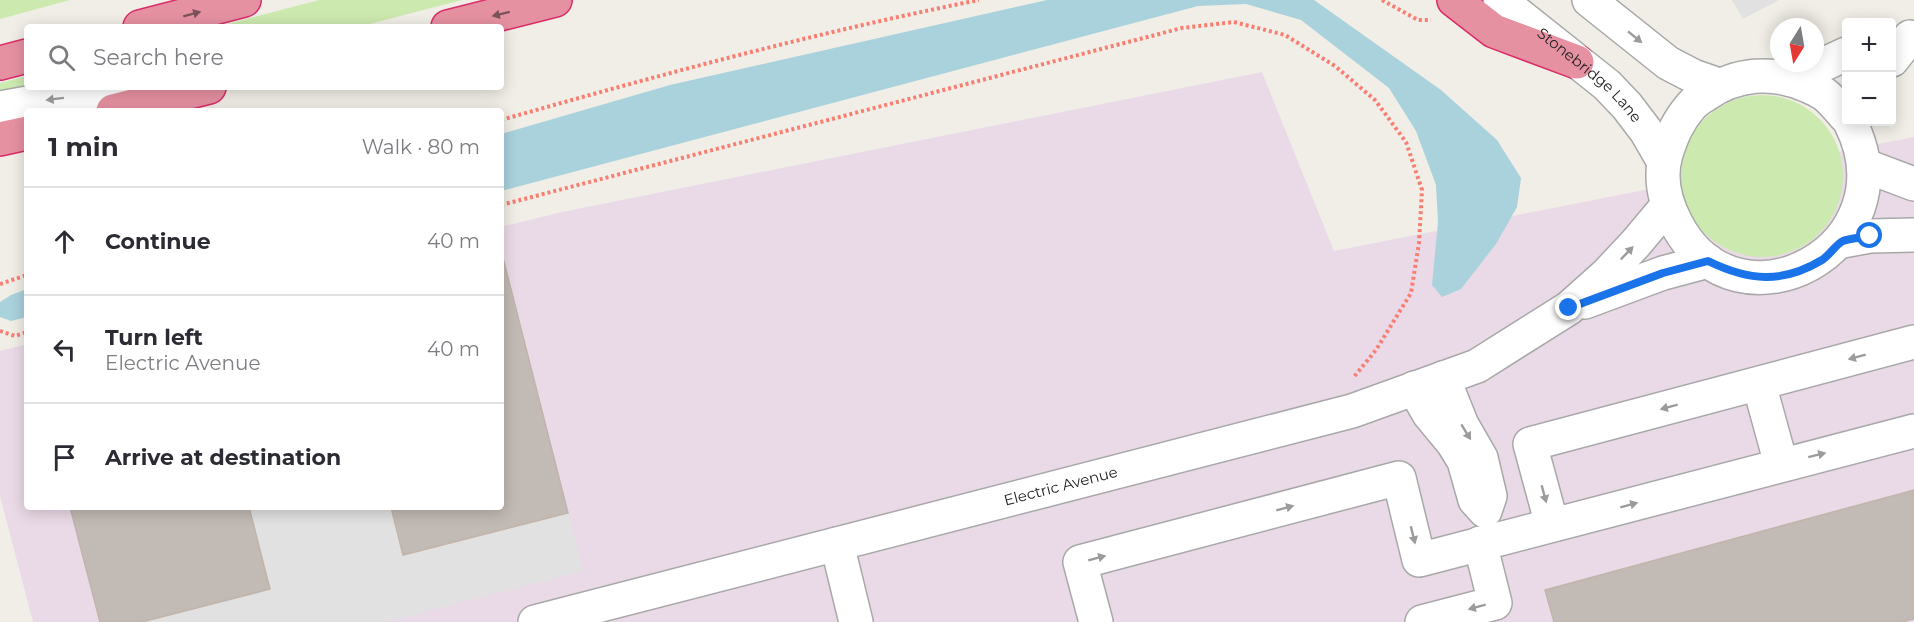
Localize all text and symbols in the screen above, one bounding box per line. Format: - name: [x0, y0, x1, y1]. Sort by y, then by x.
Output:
- one-way arrow: [183, 8, 201, 18]
- one-way arrow: [492, 9, 510, 19]
- north arrow: [1770, 18, 1824, 72]
- map controls: [1842, 18, 1896, 126]
- button: +: [1842, 18, 1896, 72]
- street label: Stonebridge Lane: [1533, 23, 1646, 126]
- search box: [24, 24, 504, 90]
- one-way arrow: [1627, 30, 1643, 43]
- icon: search: [45, 41, 78, 74]
- text: Search here: [93, 44, 224, 71]
- button: −: [1842, 72, 1896, 126]
- one-way arrow: [45, 94, 64, 104]
- text: 1 min: [48, 131, 119, 163]
- text: Walk · 80 m: [362, 135, 480, 159]
- route start: [1856, 222, 1882, 248]
- icon: ahead: [48, 225, 81, 258]
- text: Continue: [105, 228, 211, 255]
- text: 40 m: [427, 229, 480, 253]
- one-way arrow: [1620, 246, 1634, 261]
- route end: [1555, 294, 1581, 320]
- text: Turn left: [105, 324, 203, 351]
- icon: left: [48, 333, 81, 366]
- text: 40 m: [427, 337, 480, 361]
- text: Electric Avenue: [105, 351, 261, 375]
- one-way arrow: [1848, 353, 1867, 363]
- one-way arrow: [1660, 403, 1678, 413]
- one-way arrow: [1461, 424, 1472, 440]
- icon: arrive: [48, 441, 81, 474]
- text: Arrive at destination: [105, 444, 341, 471]
- one-way arrow: [1808, 450, 1826, 460]
- street label: Electric Avenue: [1002, 462, 1120, 510]
- one-way arrow: [1539, 485, 1549, 503]
- one-way arrow: [1619, 499, 1638, 509]
- one-way arrow: [1276, 503, 1294, 512]
- one-way arrow: [1408, 526, 1418, 544]
- one-way arrow: [1087, 552, 1106, 562]
- one-way arrow: [1468, 603, 1486, 613]

